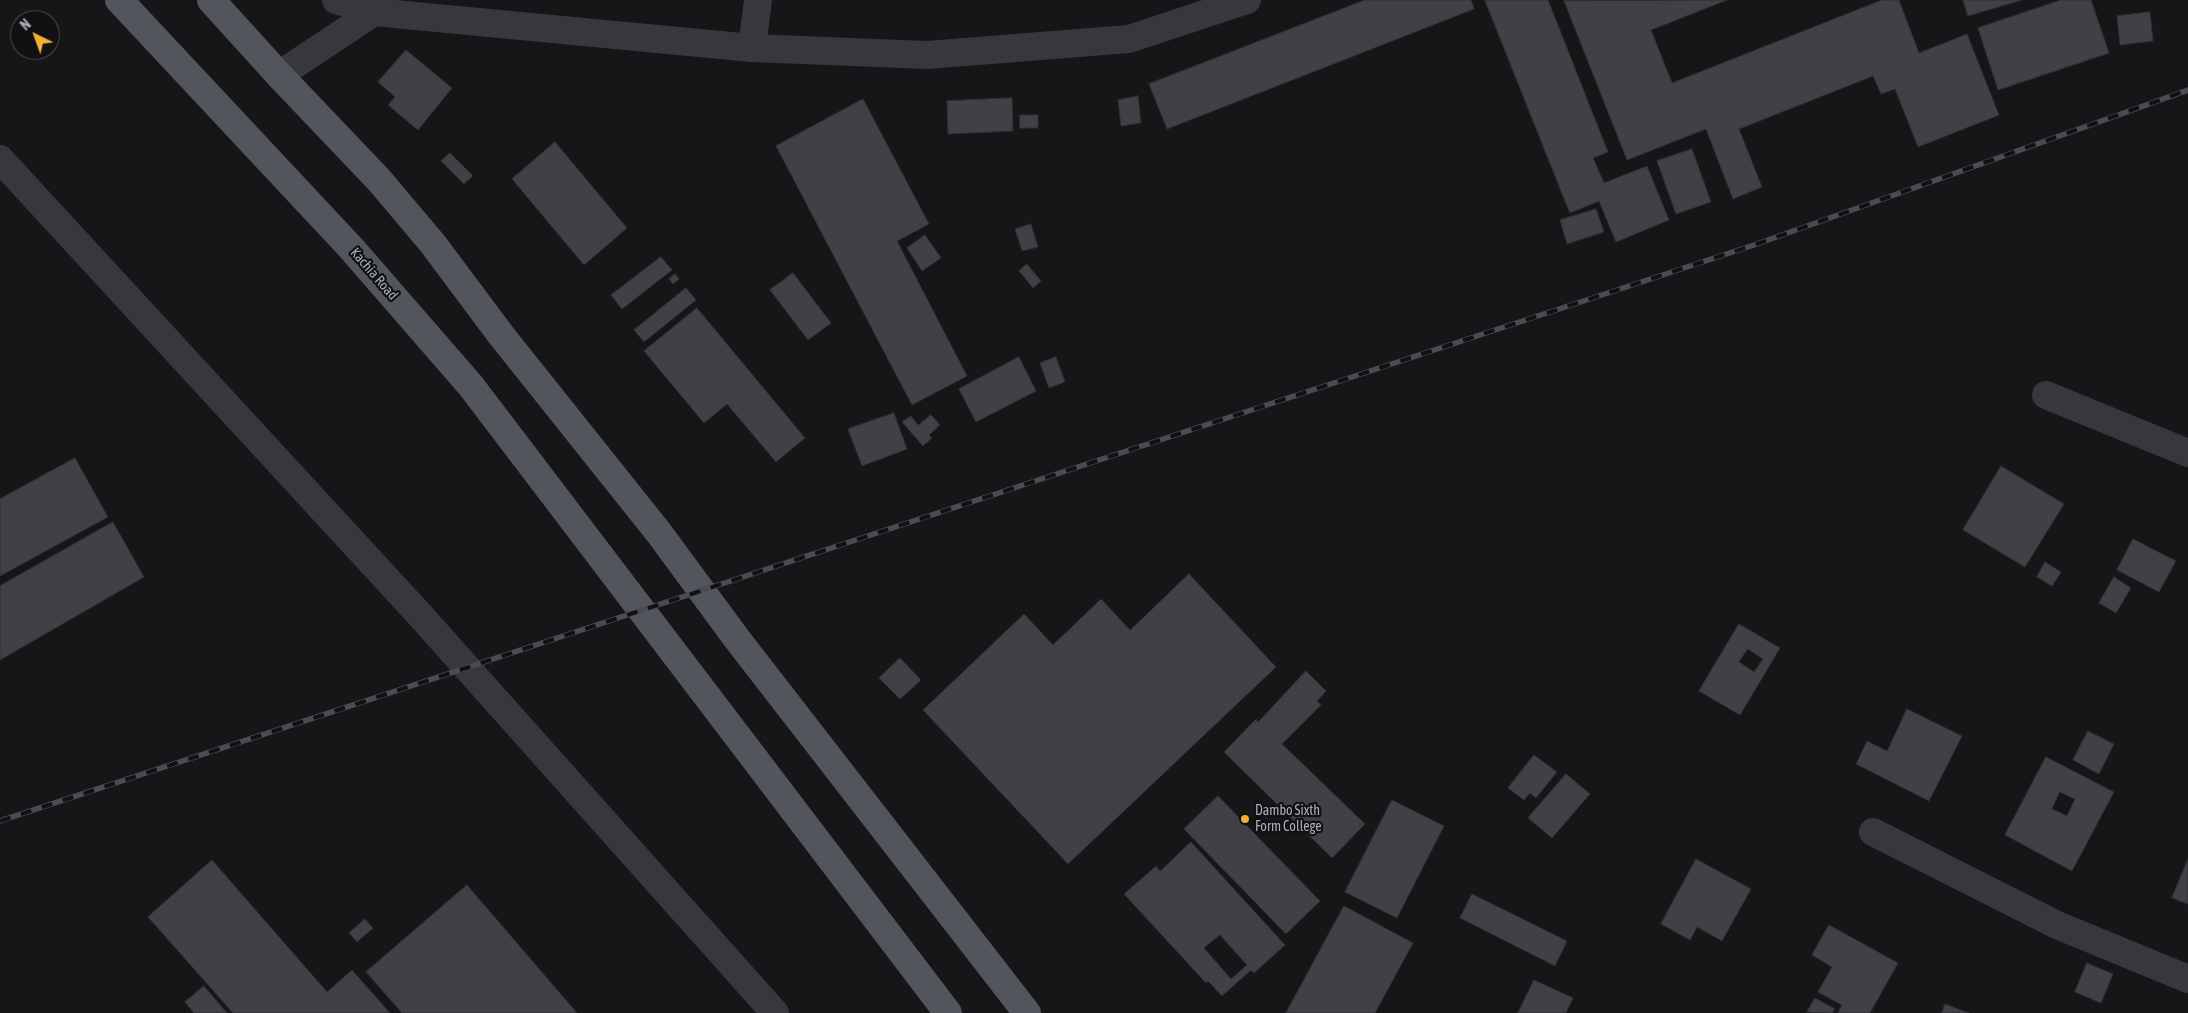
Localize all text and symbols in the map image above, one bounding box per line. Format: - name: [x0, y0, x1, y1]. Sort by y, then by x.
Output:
- north arrow: [10, 10, 60, 60]
- text: N: [17, 16, 34, 33]
- street label: Kachia Road: [347, 245, 401, 303]
- place label: Dambo Sixth Form College: [1255, 803, 1322, 836]
- marker: Dambo Sixth Form College: [1239, 813, 1251, 825]

